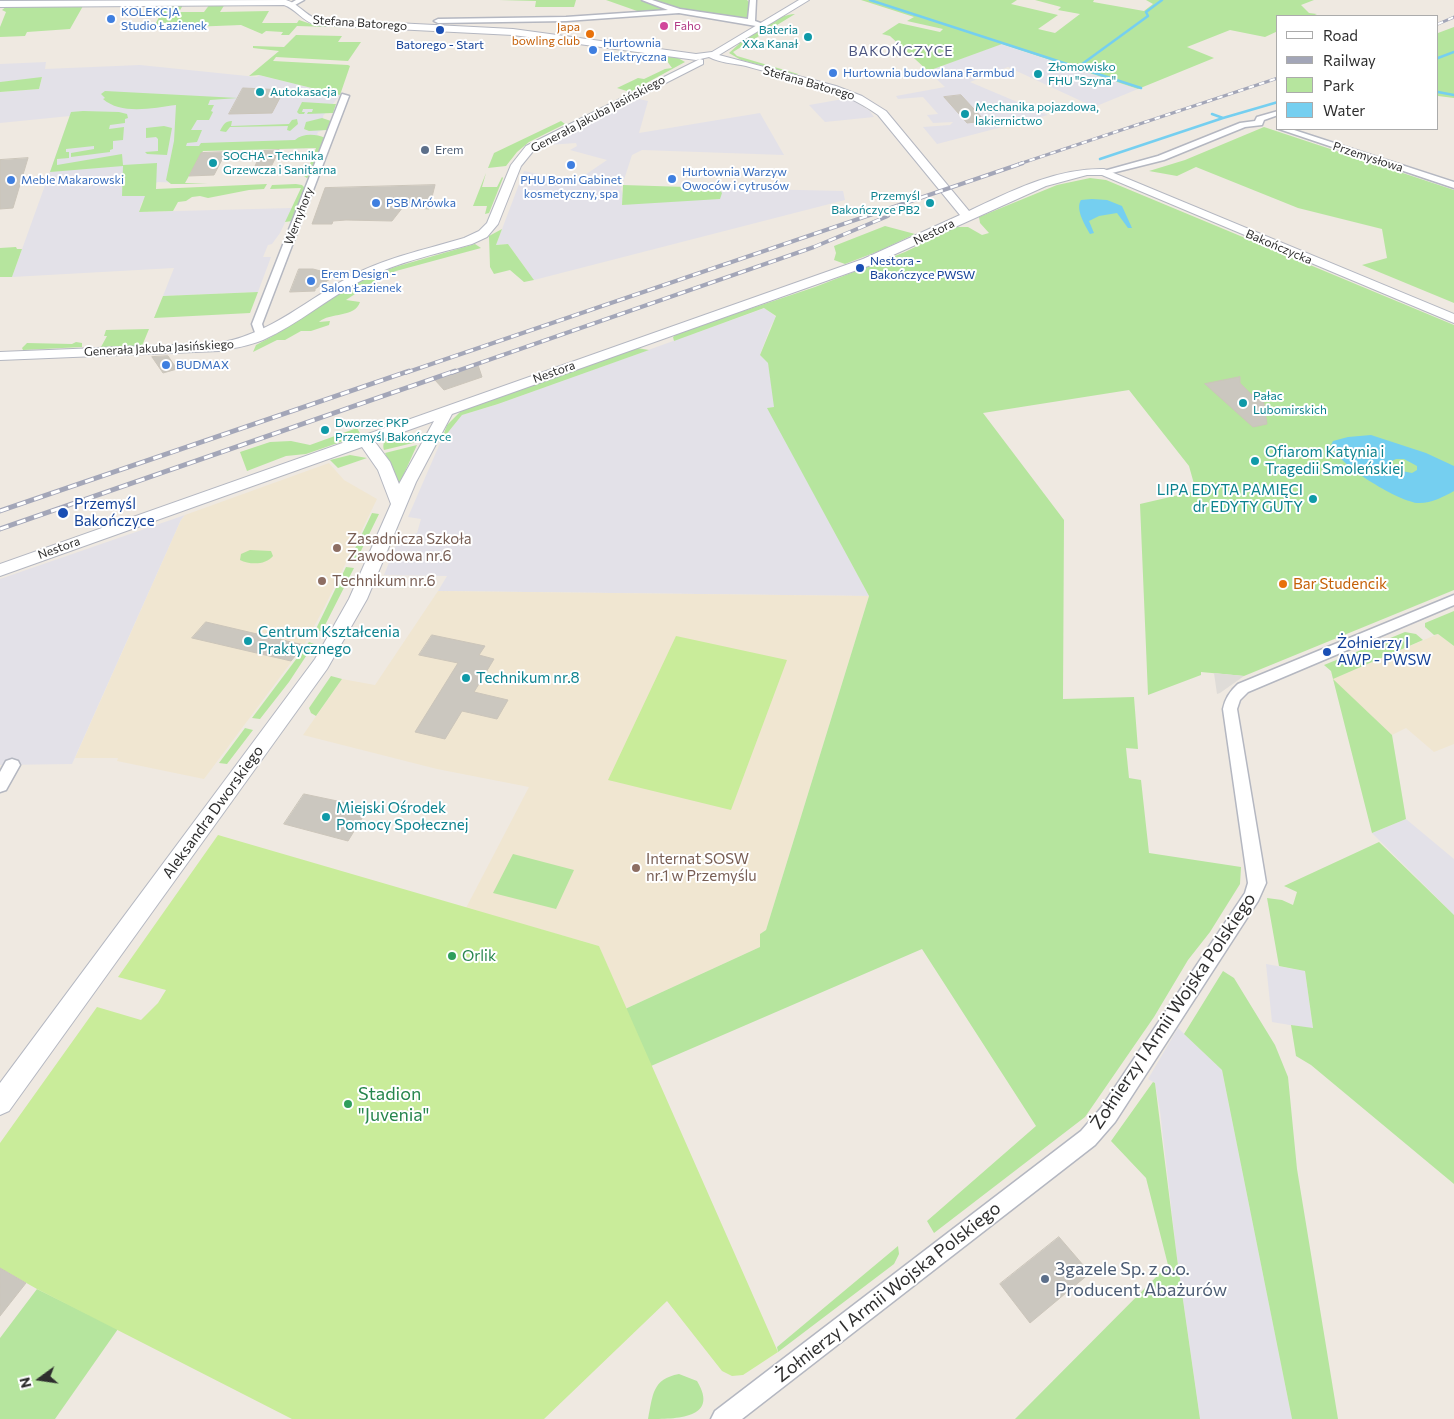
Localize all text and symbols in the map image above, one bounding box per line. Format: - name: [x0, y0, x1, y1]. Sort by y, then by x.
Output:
- place label: KOLEKCJA Studio Łazienek: [121, 5, 207, 33]
- marker: KOLEKCJA Studio Łazienek: [105, 13, 117, 25]
- street label: Stefana Batorego: [312, 13, 408, 33]
- legend: [1276, 15, 1439, 130]
- place label: Faho: [674, 19, 701, 33]
- place label: Japa bowling club: [512, 20, 580, 48]
- marker: Faho: [658, 20, 670, 32]
- place label: Bateria XXa Kanał: [742, 23, 798, 51]
- marker: Batorego - Start: [434, 24, 446, 36]
- text: Road: [1323, 26, 1358, 44]
- marker: Japa bowling club: [584, 28, 596, 40]
- marker: Bateria XXa Kanał: [802, 31, 814, 43]
- place label: Hurtownia Elektryczna: [603, 36, 667, 64]
- place label: Batorego - Start: [396, 38, 484, 52]
- district label: BAKOŃCZYCE: [847, 43, 955, 59]
- marker: Hurtownia Elektryczna: [587, 44, 599, 56]
- text: Railway: [1323, 51, 1376, 69]
- place label: Złomowisko FHU "Szyna": [1048, 60, 1116, 88]
- street label: Stefana Batorego: [761, 63, 857, 103]
- place label: Hurtownia budowlana Farmbud: [843, 66, 1014, 80]
- marker: Hurtownia budowlana Farmbud: [827, 67, 839, 79]
- marker: Złomowisko FHU "Szyna": [1032, 68, 1044, 80]
- street label: Generała Jakuba Jasińskiego: [528, 72, 668, 156]
- text: Park: [1323, 76, 1354, 94]
- place label: Autokasacja: [270, 85, 337, 99]
- marker: Autokasacja: [254, 86, 266, 98]
- place label: Mechanika pojazdowa, lakiernictwo: [975, 100, 1099, 128]
- text: Water: [1323, 101, 1365, 119]
- marker: Mechanika pojazdowa, lakiernictwo: [959, 108, 971, 120]
- street label: Przemysłowa: [1331, 139, 1405, 175]
- place label: Erem: [435, 143, 464, 157]
- marker: Erem: [419, 144, 431, 156]
- place label: SOCHA - Technika Grzewcza i Sanitarna: [223, 149, 336, 177]
- marker: SOCHA - Technika Grzewcza i Sanitarna: [207, 157, 219, 169]
- marker: PHU Bomi Gabinet kosmetyczny, spa: [565, 159, 577, 171]
- place label: Hurtownia Warzyw Owoców i cytrusów: [682, 165, 789, 193]
- place label: Meble Makarowski: [21, 173, 124, 187]
- place label: PHU Bomi Gabinet kosmetyczny, spa: [520, 173, 622, 201]
- marker: Hurtownia Warzyw Owoców i cytrusów: [666, 173, 678, 185]
- marker: Meble Makarowski: [5, 174, 17, 186]
- street label: Wernyhory: [281, 185, 317, 247]
- place label: Przemyśl Bakończyce PB2: [831, 189, 920, 217]
- place label: PSB Mrówka: [386, 196, 456, 210]
- marker: PSB Mrówka: [370, 197, 382, 209]
- marker: Przemyśl Bakończyce PB2: [924, 197, 936, 209]
- street label: Nestora: [911, 216, 957, 248]
- street label: Bakończycka: [1244, 227, 1314, 267]
- place label: Nestora - Bakończyce PWSW: [870, 254, 975, 282]
- marker: Nestora - Bakończyce PWSW: [854, 262, 866, 274]
- place label: Erem Design - Salon Łazienek: [321, 267, 402, 295]
- marker: Erem Design - Salon Łazienek: [305, 275, 317, 287]
- street label: Generała Jakuba Jasińskiego: [84, 337, 234, 359]
- place label: BUDMAX: [176, 358, 229, 372]
- street label: Nestora: [531, 358, 577, 386]
- marker: BUDMAX: [160, 359, 172, 371]
- place label: Pałac Lubomirskich: [1253, 389, 1327, 417]
- marker: Pałac Lubomirskich: [1237, 397, 1249, 409]
- place label: Dworzec PKP Przemyśl Bakończyce: [335, 416, 451, 444]
- marker: Dworzec PKP Przemyśl Bakończyce: [319, 424, 331, 436]
- place label: Ofiarom Katynia i Tragedii Smoleńskiej: [1265, 443, 1404, 478]
- marker: Ofiarom Katynia i Tragedii Smoleńskiej: [1249, 455, 1261, 467]
- place label: LIPA EDYTA PAMIĘCI dr EDYTY GUTY: [1157, 481, 1303, 516]
- marker: LIPA EDYTA PAMIĘCI dr EDYTY GUTY: [1307, 493, 1319, 505]
- place label: Przemyśl Bakończyce: [74, 495, 155, 530]
- marker: Przemyśl Bakończyce: [56, 506, 70, 520]
- place label: Zasadnicza Szkoła Zawodowa nr.6: [347, 530, 472, 565]
- street label: Nestora: [36, 534, 82, 562]
- marker: Zasadnicza Szkoła Zawodowa nr.6: [331, 542, 343, 554]
- place label: Technikum nr.6: [332, 572, 436, 590]
- marker: Technikum nr.6: [316, 575, 328, 587]
- place label: Bar Studencik: [1293, 575, 1387, 593]
- marker: Bar Studencik: [1277, 578, 1289, 590]
- place label: Centrum Kształcenia Praktycznego: [258, 623, 400, 658]
- place label: Żołnierzy I AWP - PWSW: [1337, 634, 1431, 669]
- marker: Centrum Kształcenia Praktycznego: [242, 635, 254, 647]
- marker: Żołnierzy I AWP - PWSW: [1321, 646, 1333, 658]
- place label: Technikum nr.8: [476, 669, 580, 687]
- marker: Technikum nr.8: [460, 672, 472, 684]
- street label: Aleksandra Dworskiego: [159, 742, 267, 882]
- place label: Miejski Ośrodek Pomocy Społecznej: [336, 799, 468, 834]
- marker: Miejski Ośrodek Pomocy Społecznej: [320, 811, 332, 823]
- place label: Internat SOSW nr.1 w Przemyślu: [646, 850, 757, 885]
- marker: Internat SOSW nr.1 w Przemyślu: [630, 862, 642, 874]
- street label: Żołnierzy I Armii Wojska Polskiego: [1086, 889, 1260, 1133]
- place label: Orlik: [462, 947, 496, 965]
- marker: Orlik: [446, 950, 458, 962]
- place label: Stadion "Juvenia": [358, 1083, 429, 1126]
- marker: Stadion "Juvenia": [342, 1098, 354, 1110]
- street label: Żołnierzy I Armii Wojska Polskiego: [771, 1197, 1005, 1387]
- place label: 3gazele Sp. z o.o. Producent Abażurów: [1055, 1258, 1227, 1300]
- marker: 3gazele Sp. z o.o. Producent Abażurów: [1039, 1273, 1051, 1285]
- north arrow: [15, 1354, 65, 1404]
- text: N: [15, 1376, 34, 1390]

